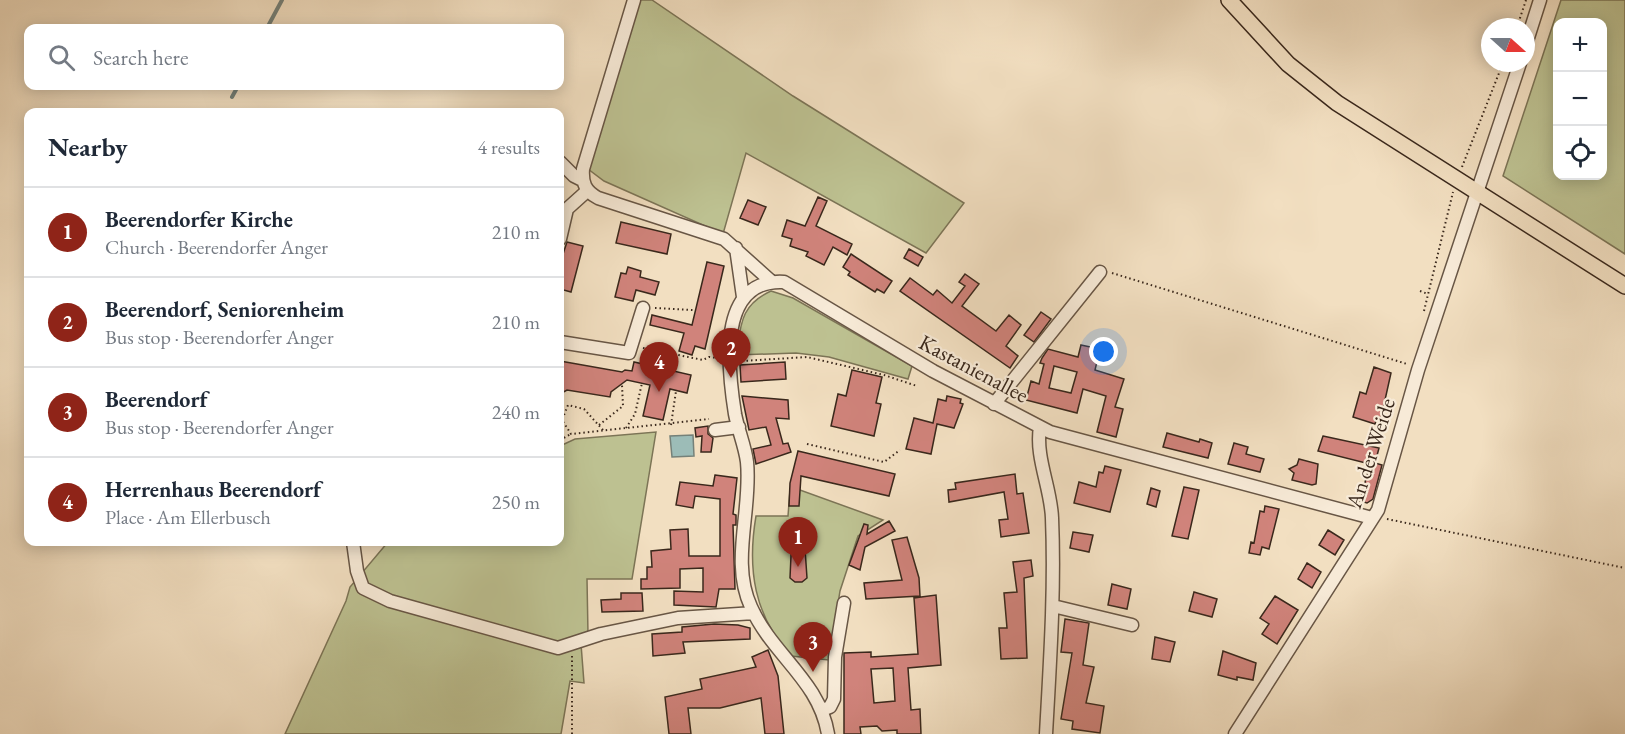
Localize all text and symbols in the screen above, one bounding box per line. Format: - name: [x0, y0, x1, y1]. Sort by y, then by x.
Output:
- north arrow: [1481, 18, 1535, 72]
- map controls: [1553, 18, 1607, 180]
- button: +: [1553, 18, 1607, 72]
- search box: [24, 24, 564, 90]
- icon: search: [45, 41, 78, 74]
- text: Search here: [93, 43, 188, 72]
- button: −: [1553, 72, 1607, 126]
- button: locate: [1553, 126, 1607, 180]
- text: Nearby: [48, 130, 128, 164]
- text: 4 results: [477, 134, 540, 160]
- text: Beerendorfer Kirche: [105, 205, 293, 234]
- text: 1: [62, 219, 73, 245]
- text: 210 m: [492, 219, 540, 245]
- text: Church · Beerendorfer Anger: [105, 234, 328, 260]
- text: Beerendorf, Seniorenheim: [105, 295, 344, 324]
- text: 2: [62, 309, 73, 335]
- text: 210 m: [492, 309, 540, 335]
- text: Bus stop · Beerendorfer Anger: [105, 324, 334, 350]
- street label: Kastanienallee: [914, 327, 1034, 410]
- pin: 2: [712, 328, 750, 378]
- your location: [1089, 337, 1118, 366]
- pin: 4: [640, 342, 678, 392]
- text: Beerendorf: [105, 385, 207, 414]
- street label: An der Weide: [1339, 394, 1402, 513]
- text: 3: [62, 399, 73, 425]
- text: 240 m: [492, 399, 540, 425]
- text: Bus stop · Beerendorfer Anger: [105, 414, 334, 440]
- text: Herrenhaus Beerendorf: [105, 475, 321, 504]
- text: 4: [62, 489, 73, 515]
- text: 250 m: [492, 489, 540, 515]
- text: Place · Am Ellerbusch: [105, 504, 271, 530]
- pin: 1: [778, 518, 818, 567]
- pin: 3: [794, 622, 832, 672]

